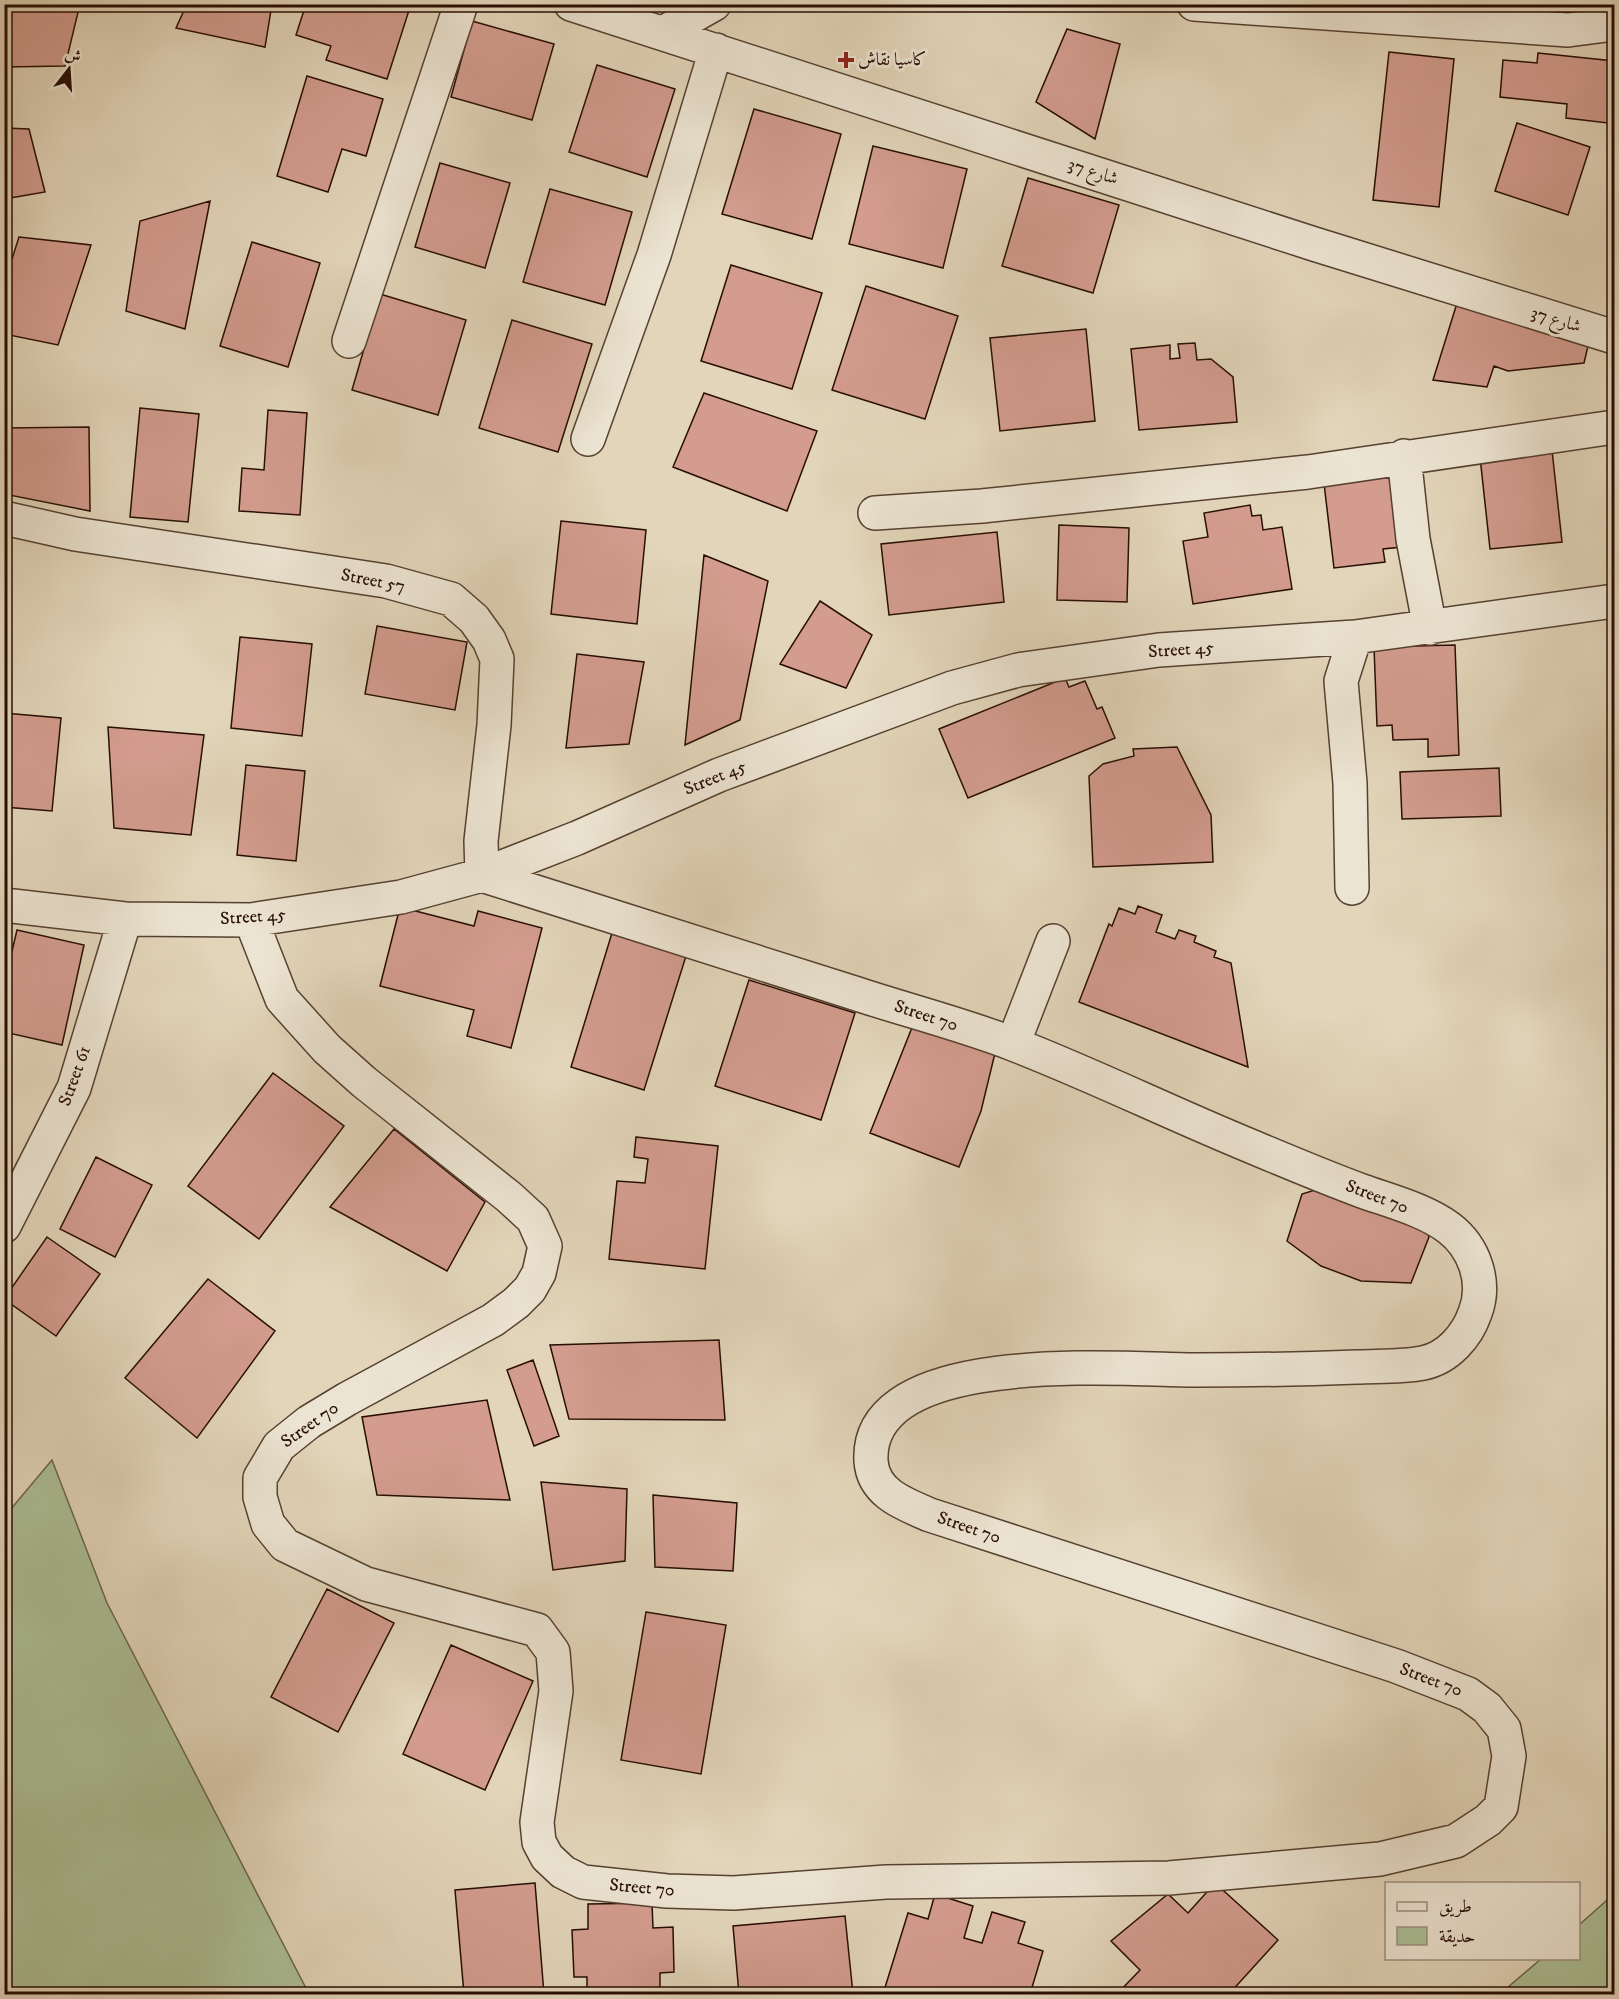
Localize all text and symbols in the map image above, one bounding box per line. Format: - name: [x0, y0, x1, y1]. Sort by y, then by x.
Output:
- north arrow: [39, 39, 99, 99]
- text: ش: [63, 44, 84, 67]
- place label: كاسيا نقاش: [858, 49, 927, 71]
- marker: كاسيا نقاش: [839, 53, 853, 67]
- street label: شارع 37: [1064, 154, 1121, 193]
- street label: شارع 37: [1527, 302, 1584, 341]
- street label: Street 57: [339, 564, 407, 598]
- street label: Street 45: [1147, 637, 1215, 663]
- street label: Street 45: [680, 755, 750, 800]
- street label: Street 45: [219, 904, 287, 930]
- street label: Street 70: [891, 995, 961, 1037]
- street label: Street 61: [54, 1043, 96, 1109]
- street label: Street 70: [1342, 1175, 1412, 1219]
- street label: Street 70: [277, 1397, 343, 1453]
- street label: Street 70: [934, 1507, 1004, 1549]
- street label: Street 70: [1396, 1658, 1466, 1702]
- street label: Street 70: [608, 1874, 676, 1902]
- legend: [1385, 1882, 1580, 1960]
- text: طريق: [1439, 1896, 1472, 1918]
- text: حديقة: [1439, 1926, 1475, 1948]

